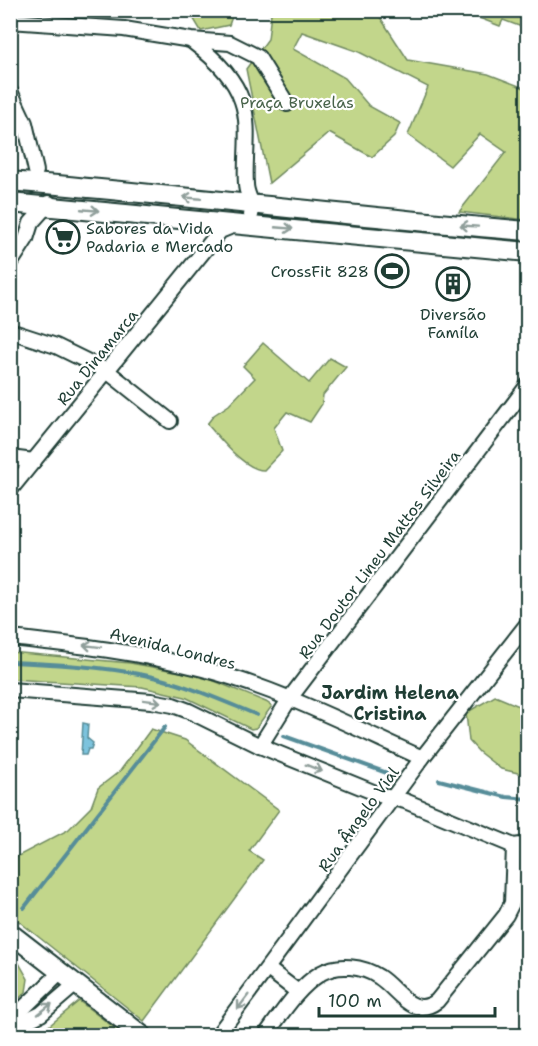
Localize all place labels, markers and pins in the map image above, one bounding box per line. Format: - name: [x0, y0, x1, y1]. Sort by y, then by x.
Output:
- place label: Sabores da Vida Padaria e Mercado: [86, 218, 233, 257]
- supermarket icon: Sabores da Vida Padaria e Mercado: [45, 219, 81, 255]
- sports icon: CrossFit 828: [374, 253, 410, 289]
- place label: CrossFit 828: [271, 261, 369, 282]
- building icon: Diversão Famíla: [435, 266, 471, 302]
- place label: Diversão Famíla: [420, 304, 486, 343]

